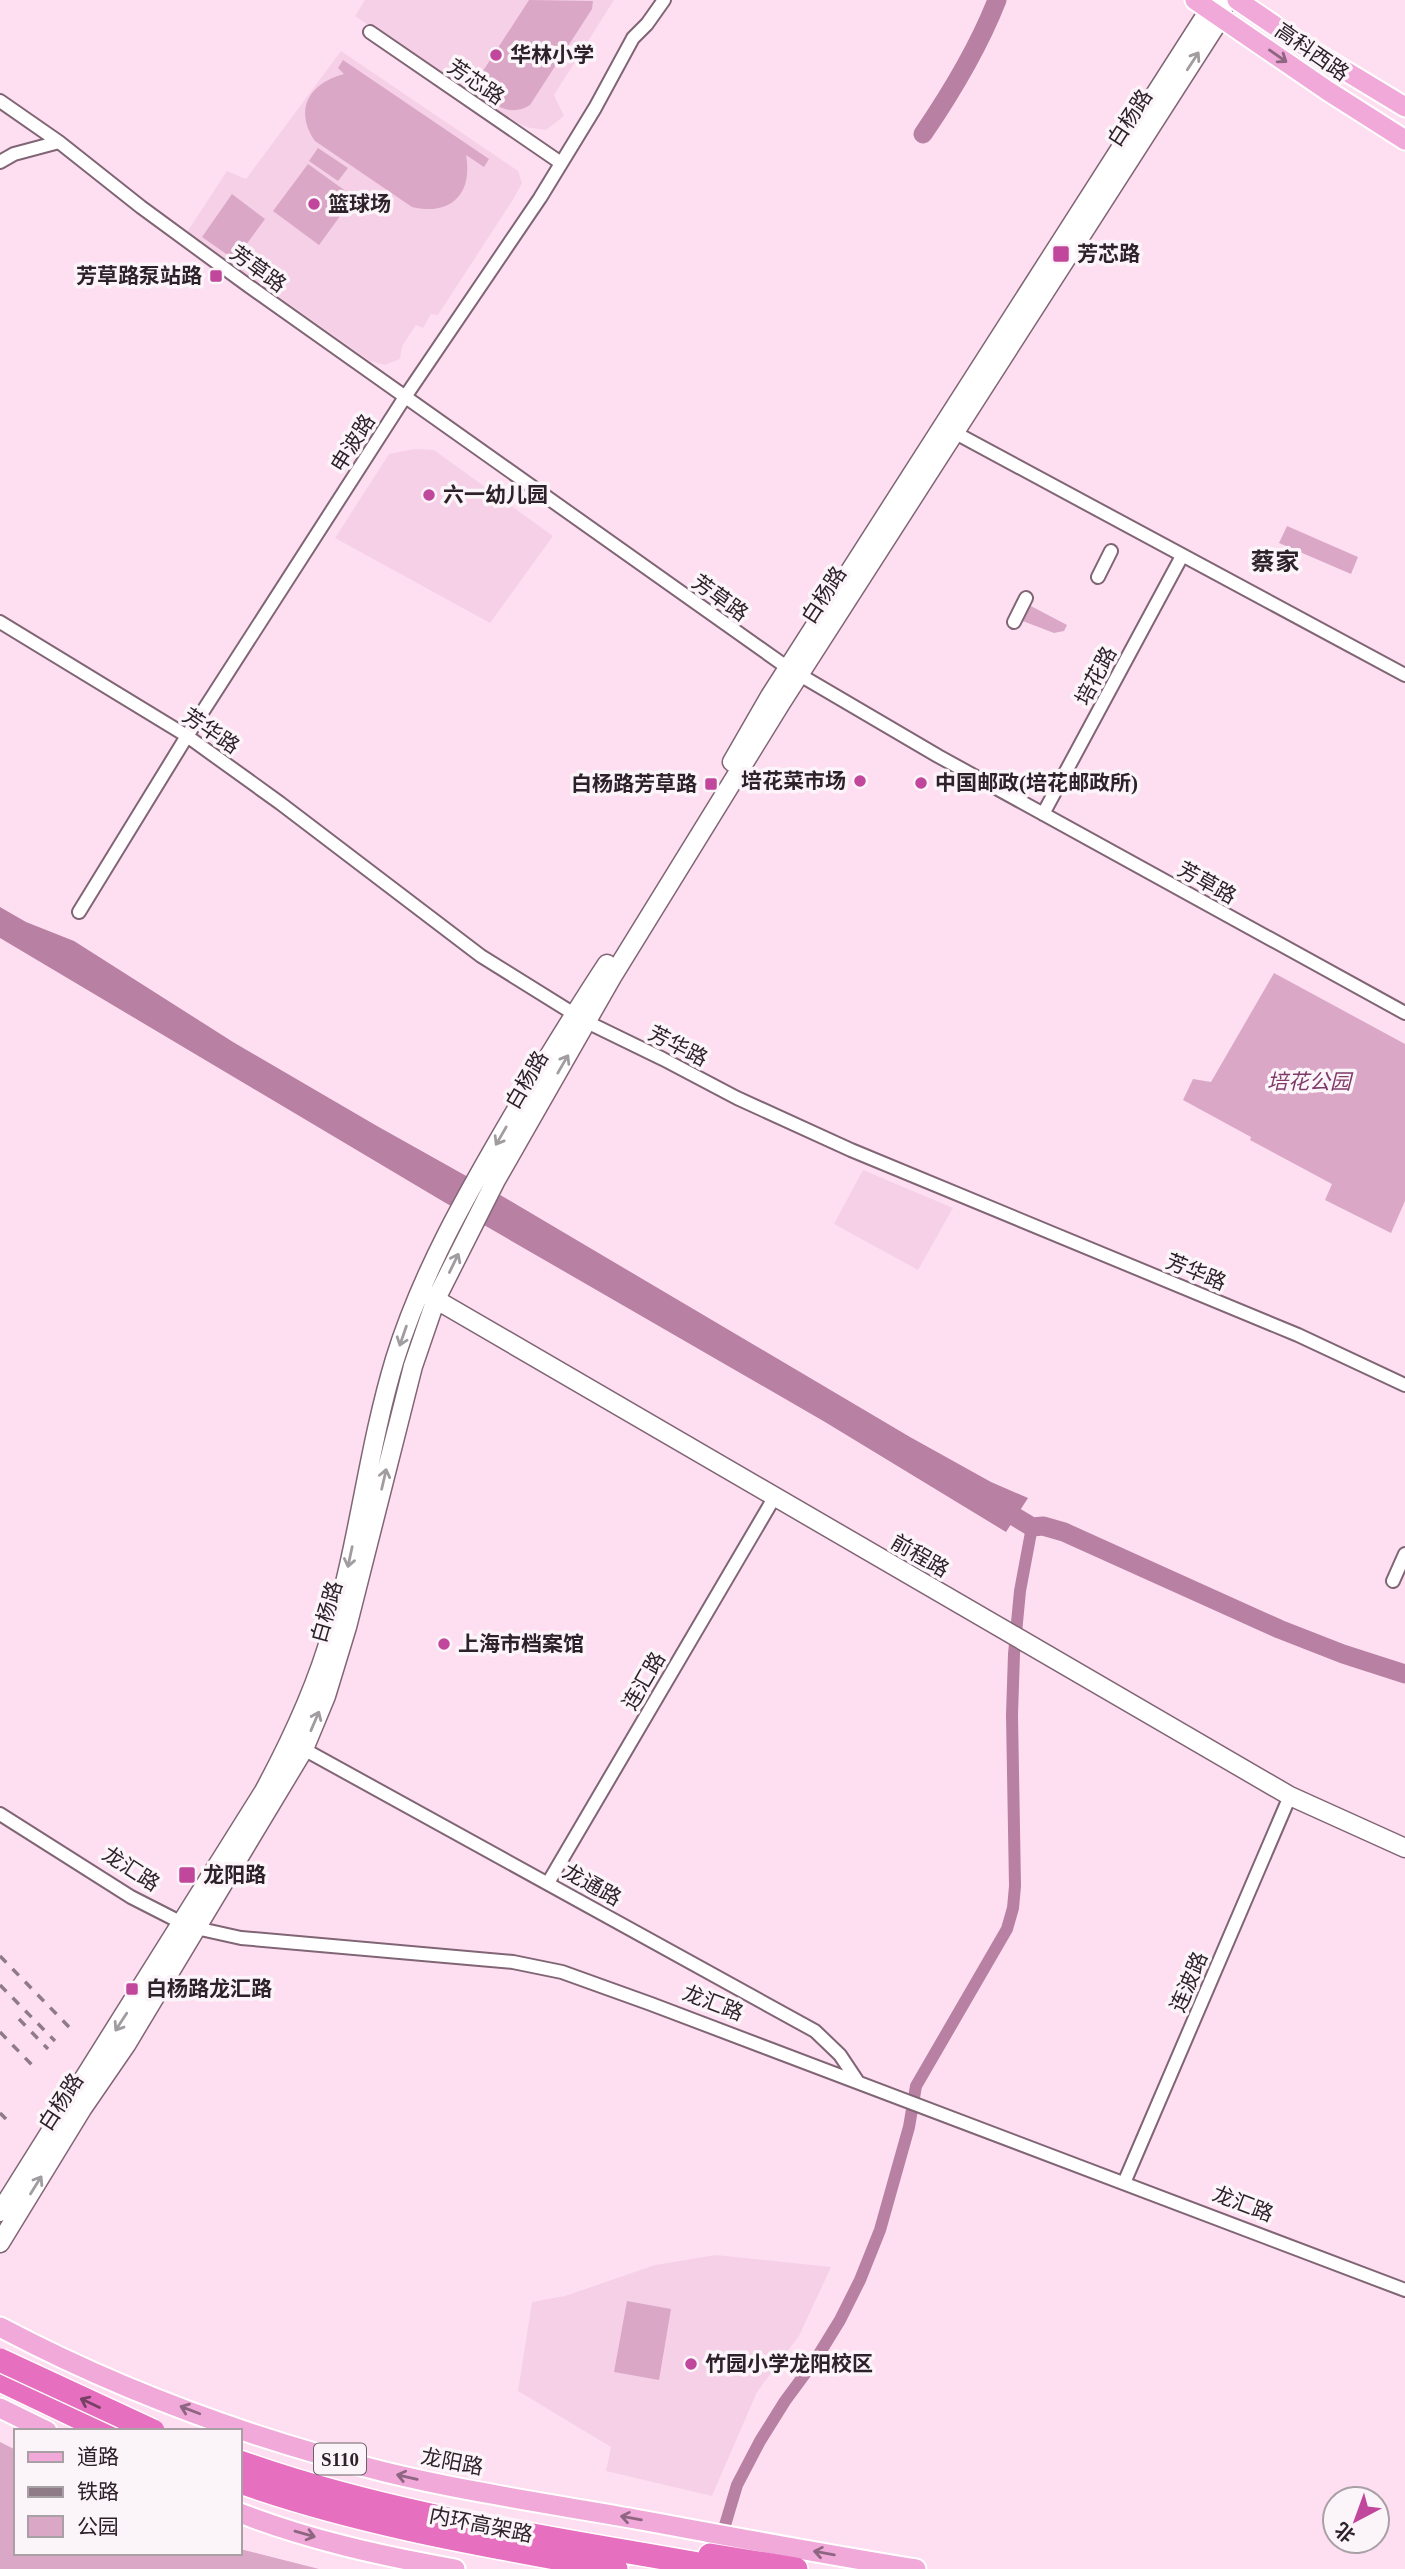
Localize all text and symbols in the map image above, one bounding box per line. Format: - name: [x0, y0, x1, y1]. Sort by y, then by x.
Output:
- street label: 高科西路: [1271, 18, 1353, 86]
- place label: 华林小学: [510, 43, 594, 67]
- marker: 华林小学: [488, 47, 504, 63]
- one-way arrow: [1268, 49, 1287, 63]
- one-way arrow: [1186, 52, 1200, 72]
- street label: 芳芯路: [443, 54, 509, 110]
- street label: 白杨路: [1103, 85, 1157, 151]
- place label: 篮球场: [328, 192, 391, 216]
- marker: 篮球场: [306, 196, 322, 212]
- street label: 芳草路: [225, 241, 291, 297]
- place label: 芳芯路: [1077, 242, 1140, 266]
- marker: 芳芯路: [1051, 244, 1071, 264]
- place label: 芳草路泵站路: [76, 264, 202, 288]
- marker: 芳草路泵站路: [208, 268, 224, 284]
- street label: 申波路: [326, 410, 380, 476]
- place label: 六一幼儿园: [443, 483, 548, 507]
- marker: 六一幼儿园: [421, 487, 437, 503]
- district label: 蔡家: [1251, 549, 1299, 575]
- street label: 白杨路: [797, 562, 851, 628]
- street label: 芳草路: [687, 570, 753, 626]
- street label: 培花路: [1071, 643, 1121, 709]
- street label: 芳华路: [178, 703, 244, 759]
- place label: 培花菜市场: [741, 769, 846, 793]
- place label: 中国邮政(培花邮政所): [935, 771, 1138, 795]
- place label: 白杨路芳草路: [571, 772, 697, 796]
- marker: 培花菜市场: [852, 773, 868, 789]
- marker: 中国邮政(培花邮政所): [913, 775, 929, 791]
- marker: 白杨路芳草路: [703, 776, 719, 792]
- street label: 芳草路: [1174, 857, 1240, 909]
- street label: 芳华路: [644, 1021, 712, 1071]
- street label: 白杨路: [501, 1047, 553, 1113]
- one-way arrow: [556, 1054, 570, 1074]
- park label: 培花公园: [1267, 1070, 1354, 1094]
- one-way arrow: [494, 1125, 508, 1145]
- street label: 芳华路: [1162, 1249, 1230, 1295]
- one-way arrow: [448, 1253, 461, 1274]
- one-way arrow: [396, 1325, 408, 1347]
- one-way arrow: [379, 1468, 392, 1490]
- street label: 前程路: [887, 1530, 953, 1582]
- one-way arrow: [342, 1545, 356, 1568]
- street label: 白杨路: [307, 1578, 347, 1646]
- place label: 上海市档案馆: [458, 1632, 584, 1656]
- marker: 上海市档案馆: [436, 1636, 452, 1652]
- street label: 连汇路: [618, 1648, 670, 1714]
- one-way arrow: [310, 1710, 323, 1732]
- street label: 龙汇路: [98, 1842, 164, 1896]
- street label: 龙通路: [559, 1859, 625, 1911]
- place label: 龙阳路: [203, 1863, 266, 1887]
- marker: 龙阳路: [177, 1865, 197, 1885]
- street label: 连波路: [1166, 1948, 1212, 2016]
- place label: 白杨路龙汇路: [146, 1977, 272, 2001]
- marker: 白杨路龙汇路: [124, 1981, 140, 1997]
- street label: 龙汇路: [679, 1981, 747, 2025]
- one-way arrow: [113, 2012, 127, 2032]
- street label: 白杨路: [34, 2069, 88, 2135]
- one-way arrow: [29, 2175, 43, 2195]
- street label: 龙汇路: [1209, 2182, 1277, 2226]
- place label: 竹园小学龙阳校区: [705, 2352, 873, 2376]
- marker: 竹园小学龙阳校区: [683, 2356, 699, 2372]
- one-way arrow: [80, 2396, 102, 2409]
- one-way arrow: [180, 2403, 202, 2416]
- legend: [14, 2429, 242, 2555]
- road number: S110: [314, 2444, 366, 2474]
- street label: 龙阳路: [419, 2444, 485, 2480]
- text: 道路: [77, 2445, 119, 2469]
- one-way arrow: [396, 2469, 419, 2483]
- text: 铁路: [77, 2480, 119, 2504]
- north arrow: [1321, 2485, 1391, 2555]
- street label: 内环高架路: [427, 2503, 535, 2547]
- one-way arrow: [620, 2511, 643, 2524]
- text: 公园: [77, 2515, 119, 2539]
- text: 北: [1331, 2518, 1359, 2547]
- one-way arrow: [293, 2529, 315, 2542]
- one-way arrow: [814, 2545, 836, 2559]

